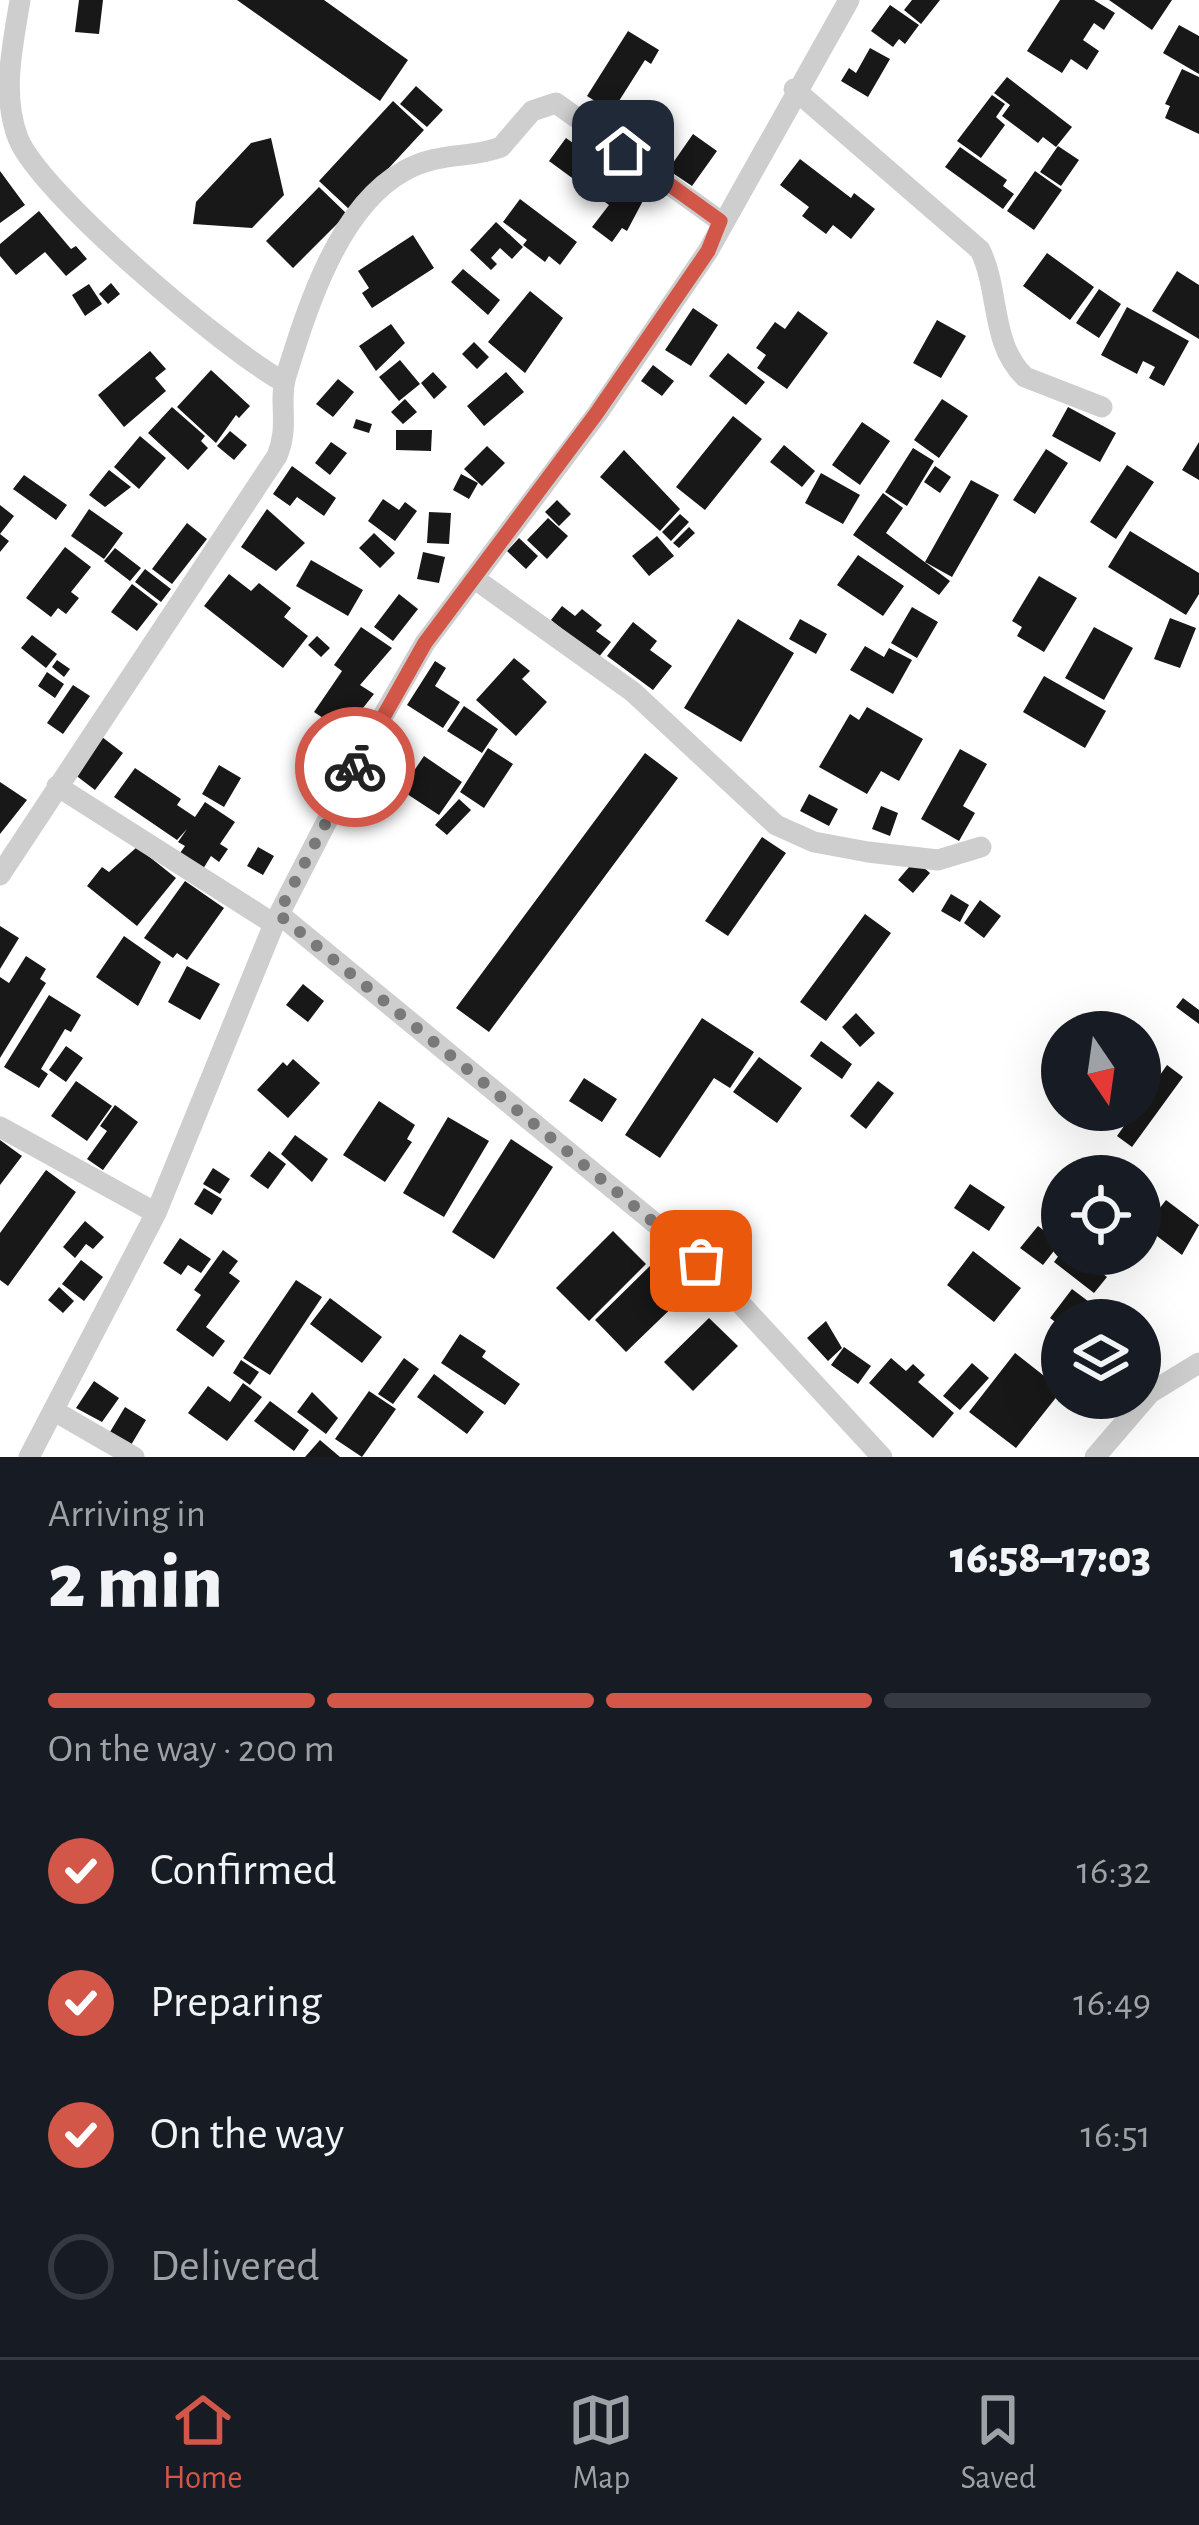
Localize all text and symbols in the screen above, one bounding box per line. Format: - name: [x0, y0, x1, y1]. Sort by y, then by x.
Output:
- pin: [572, 100, 674, 202]
- icon: home: [590, 118, 656, 184]
- courier: [295, 707, 415, 827]
- icon: bike: [322, 734, 388, 800]
- north arrow: [1041, 1011, 1161, 1131]
- map controls: [1041, 1011, 1161, 1419]
- button: locate: [1041, 1155, 1161, 1275]
- pin: [650, 1210, 752, 1312]
- icon: bag: [668, 1228, 734, 1294]
- button: layers: [1041, 1299, 1161, 1419]
- text: Arriving in: [48, 1495, 206, 1534]
- text: 16:58–17:03: [950, 1536, 1151, 1581]
- text: 2 min: [48, 1544, 223, 1622]
- text: On the way · 200 m: [48, 1730, 335, 1769]
- icon: check: [48, 1838, 114, 1904]
- text: Confirmed: [150, 1848, 336, 1893]
- text: 16:32: [1077, 1852, 1151, 1891]
- icon: check: [48, 1970, 114, 2036]
- text: Preparing: [150, 1980, 322, 2025]
- text: 16:49: [1073, 1984, 1151, 2023]
- icon: check: [48, 2102, 114, 2168]
- text: On the way: [150, 2112, 344, 2157]
- text: 16:51: [1081, 2116, 1151, 2155]
- text: Delivered: [150, 2244, 319, 2289]
- tab: Home: [163, 2387, 242, 2499]
- tab: Map: [568, 2387, 634, 2499]
- tab: Saved: [960, 2387, 1036, 2499]

